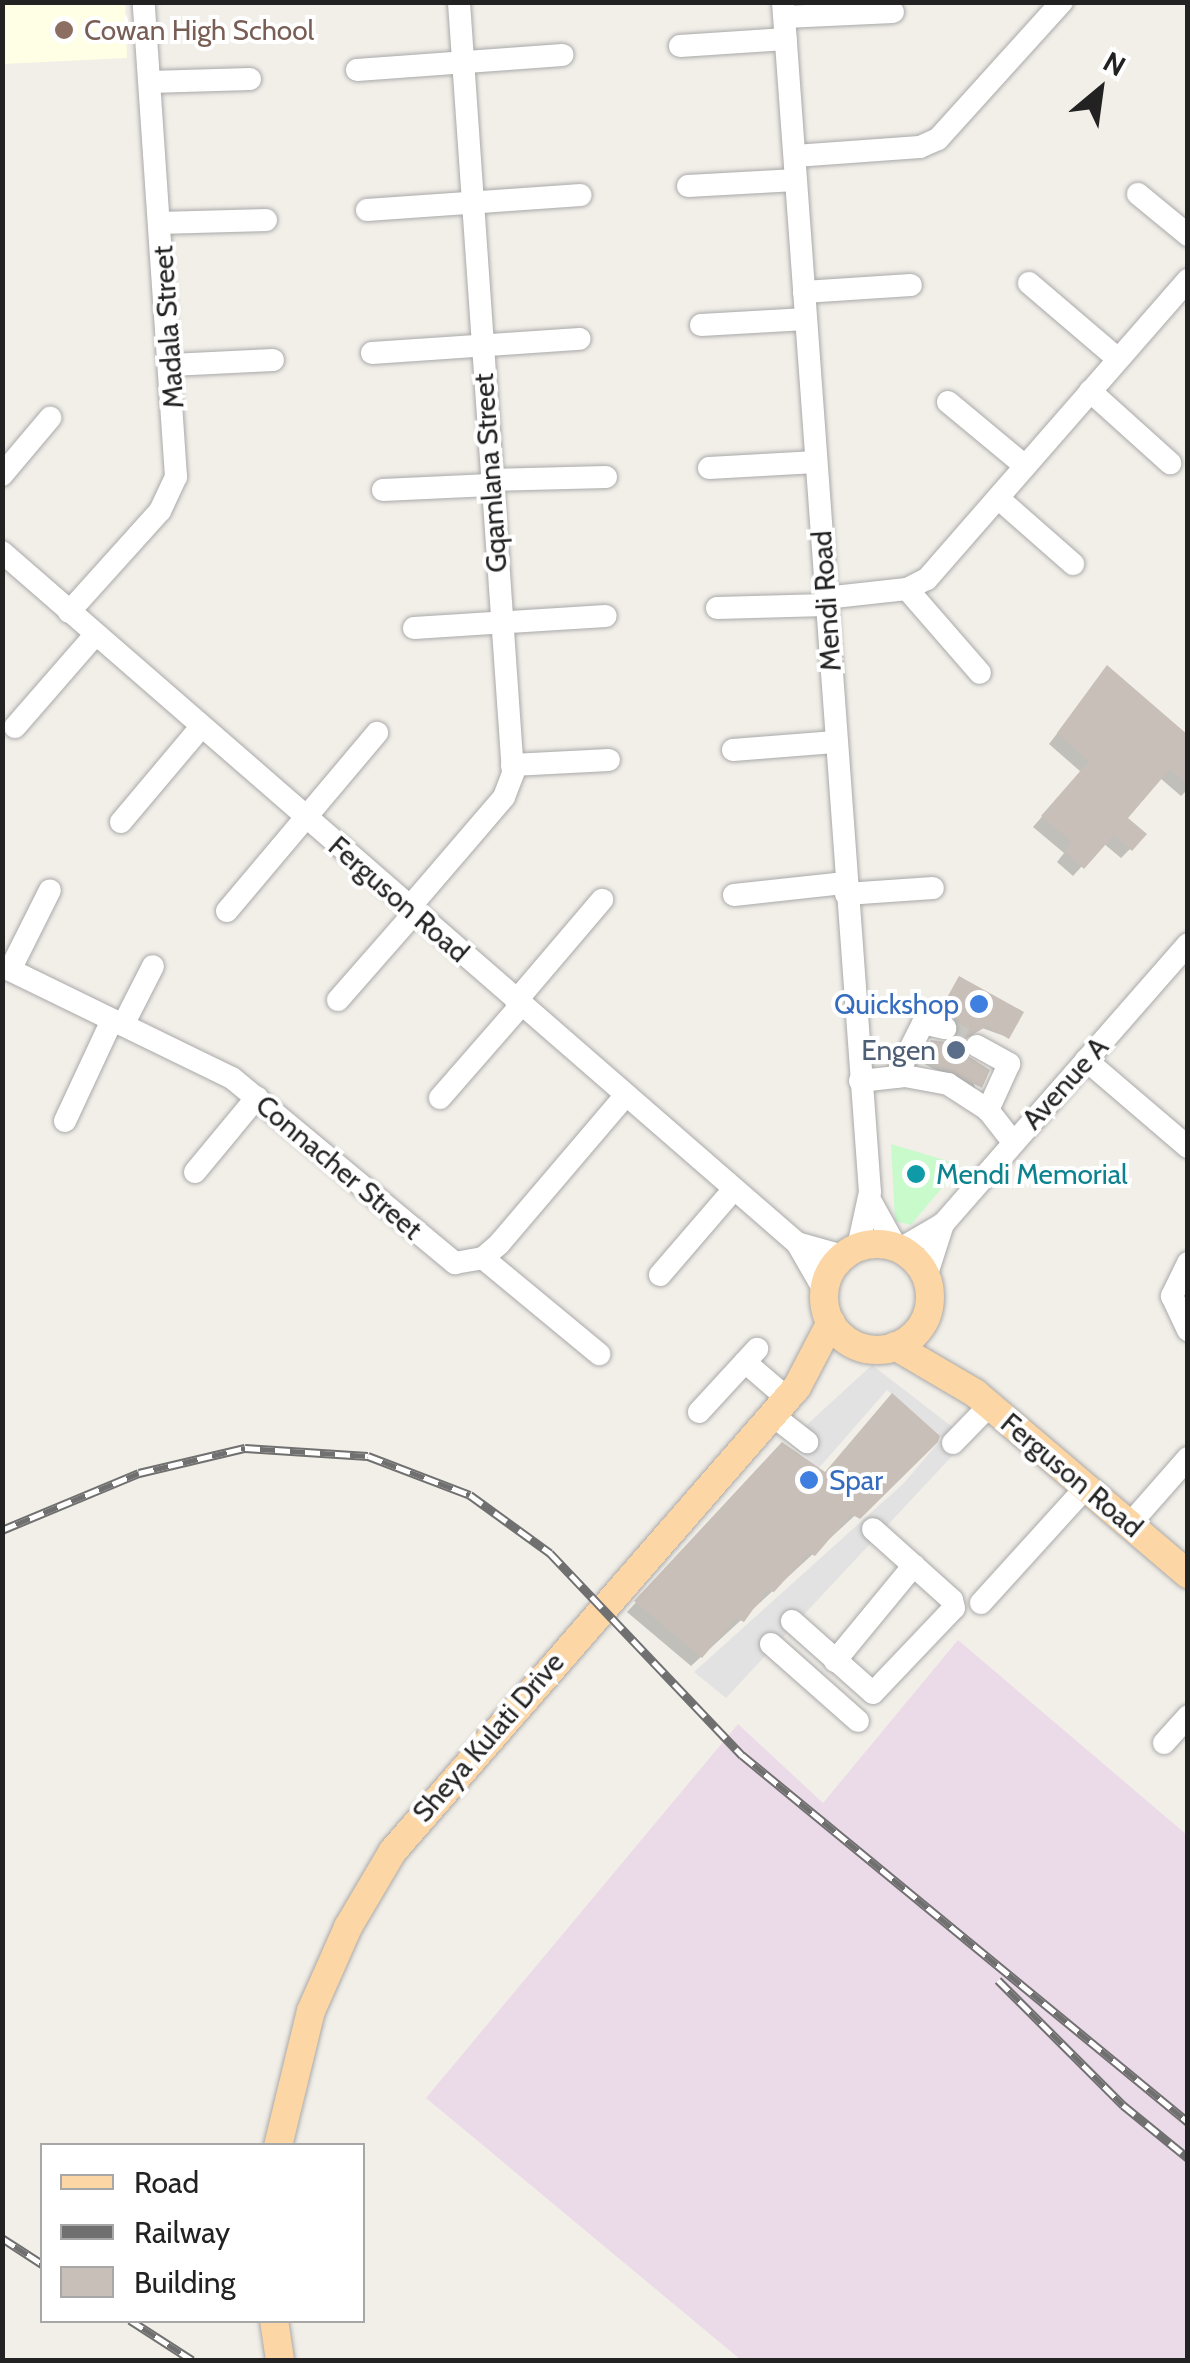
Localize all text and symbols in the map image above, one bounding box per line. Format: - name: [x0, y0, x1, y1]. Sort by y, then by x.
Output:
- place label: Cowan High School: [84, 13, 314, 47]
- marker: Cowan High School: [53, 19, 75, 41]
- north arrow: [1050, 40, 1150, 140]
- text: N: [1098, 44, 1131, 83]
- street label: Madala Street: [146, 244, 190, 410]
- street label: Gqamlana Street: [466, 372, 514, 574]
- street label: Mendi Road: [804, 530, 848, 672]
- street label: Ferguson Road: [322, 829, 476, 969]
- place label: Quickshop: [834, 987, 959, 1021]
- marker: Quickshop: [968, 993, 990, 1015]
- street label: Avenue A: [1015, 1030, 1115, 1136]
- place label: Engen: [861, 1033, 936, 1067]
- marker: Engen: [945, 1039, 967, 1061]
- street label: Connacher Street: [249, 1088, 429, 1246]
- place label: Mendi Memorial: [936, 1157, 1128, 1191]
- marker: Mendi Memorial: [905, 1163, 927, 1185]
- street label: Ferguson Road: [994, 1406, 1150, 1544]
- place label: Spar: [829, 1463, 883, 1497]
- marker: Spar: [798, 1469, 820, 1491]
- street label: Sheya Kulati Drive: [405, 1645, 571, 1829]
- legend: [40, 2143, 365, 2323]
- text: Road: [134, 2164, 199, 2201]
- text: Railway: [134, 2214, 230, 2251]
- text: Building: [134, 2264, 236, 2301]

